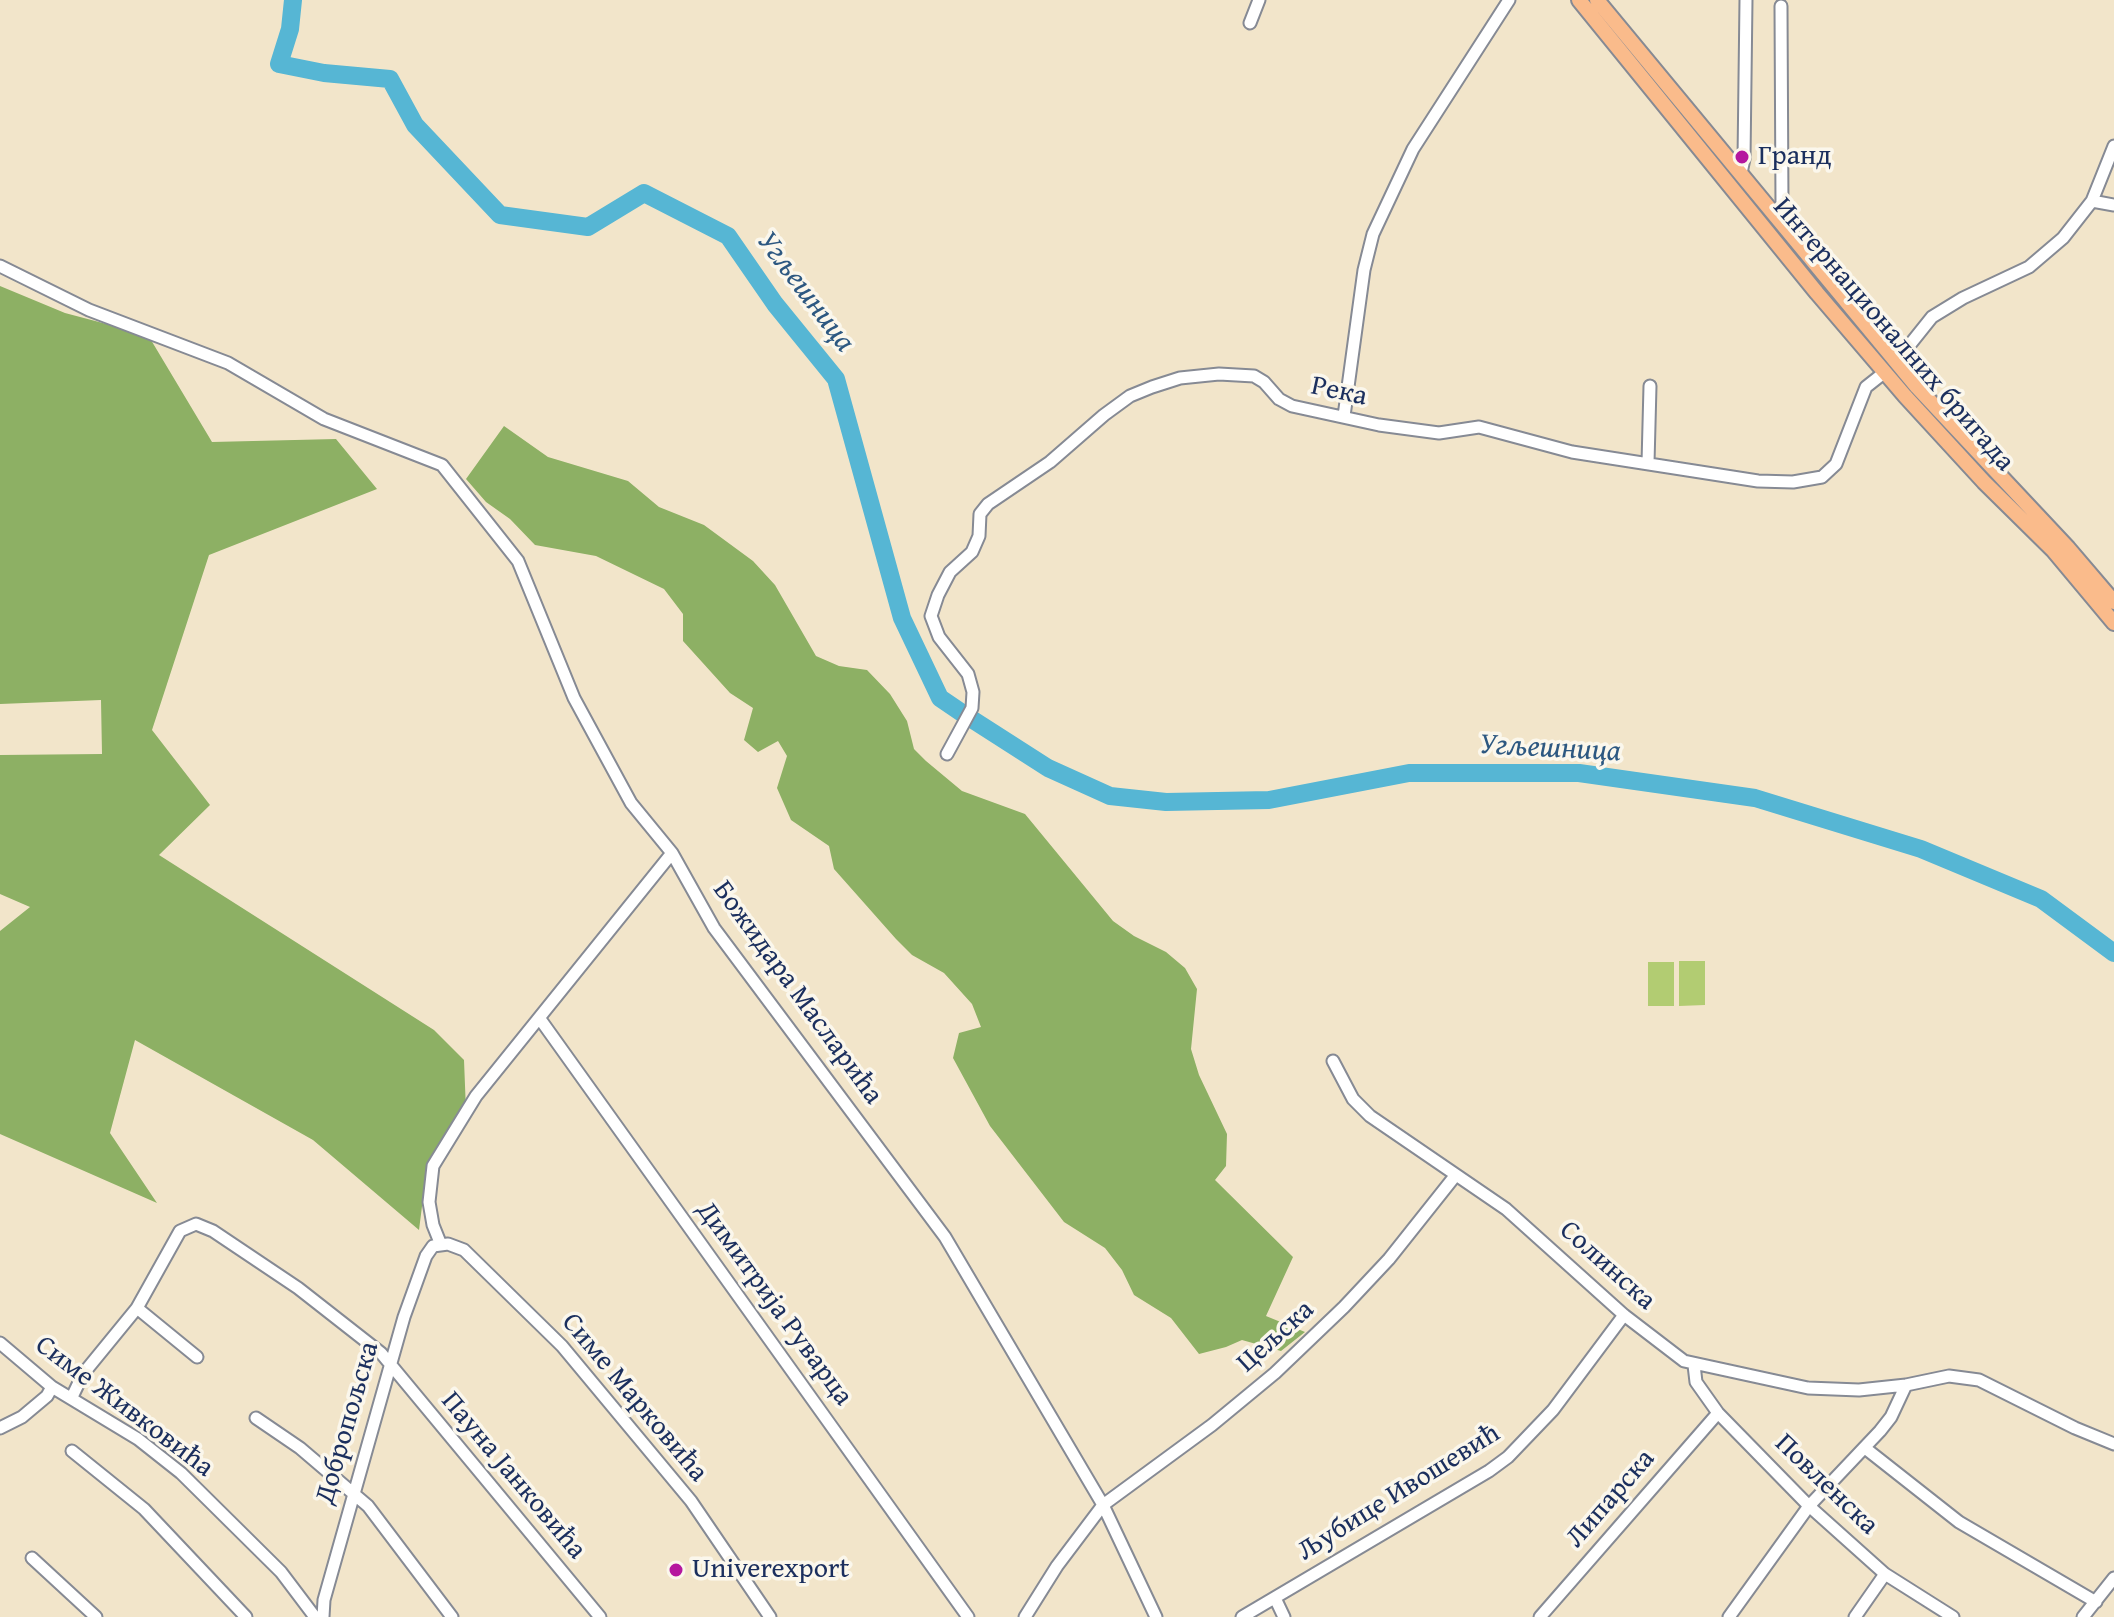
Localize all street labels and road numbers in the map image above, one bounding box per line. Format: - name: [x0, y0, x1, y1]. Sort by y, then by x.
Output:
- street label: Интернационалних бригада: [1765, 191, 2021, 479]
- street label: Река: [1308, 370, 1370, 414]
- street label: Божидара Масларића: [705, 875, 889, 1111]
- street label: Димитрија Руварца: [689, 1195, 859, 1413]
- street label: Солинска: [1552, 1214, 1662, 1318]
- street label: Цељска: [1231, 1294, 1321, 1380]
- street label: Симе Марковића: [554, 1307, 714, 1489]
- street label: Симе Живковића: [28, 1329, 220, 1485]
- street label: Добропољска: [309, 1338, 387, 1508]
- street label: Пауна Јанковића: [433, 1386, 593, 1566]
- street label: Љубице Ивошевић: [1292, 1417, 1506, 1569]
- street label: Повленска: [1767, 1427, 1885, 1543]
- street label: Липарска: [1559, 1443, 1663, 1555]

